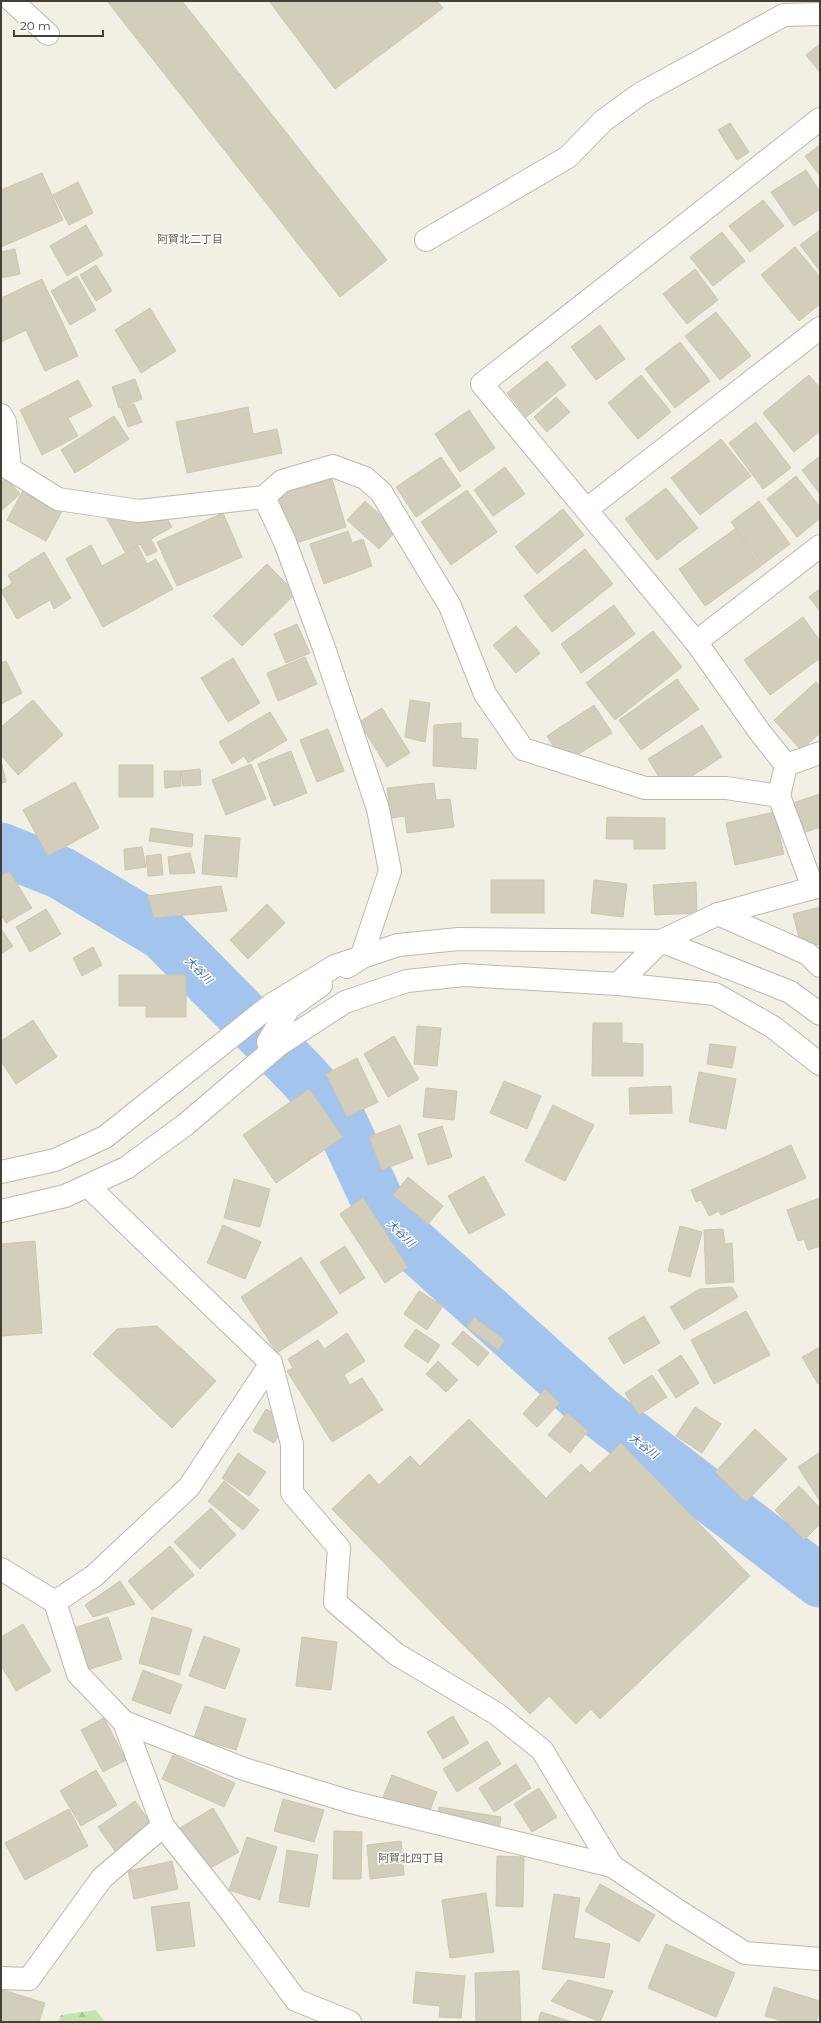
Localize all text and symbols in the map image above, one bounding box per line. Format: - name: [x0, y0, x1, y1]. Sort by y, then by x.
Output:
- scale bar: [14, 12, 103, 38]
- text: 20 m: [20, 18, 51, 33]
- district label: 阿賀北二丁目: [157, 232, 223, 246]
- water label: 大谷川: [182, 953, 216, 987]
- water label: 大谷川: [384, 1217, 418, 1250]
- water label: 大谷川: [627, 1430, 662, 1462]
- district label: 阿賀北四丁目: [378, 1851, 444, 1865]

